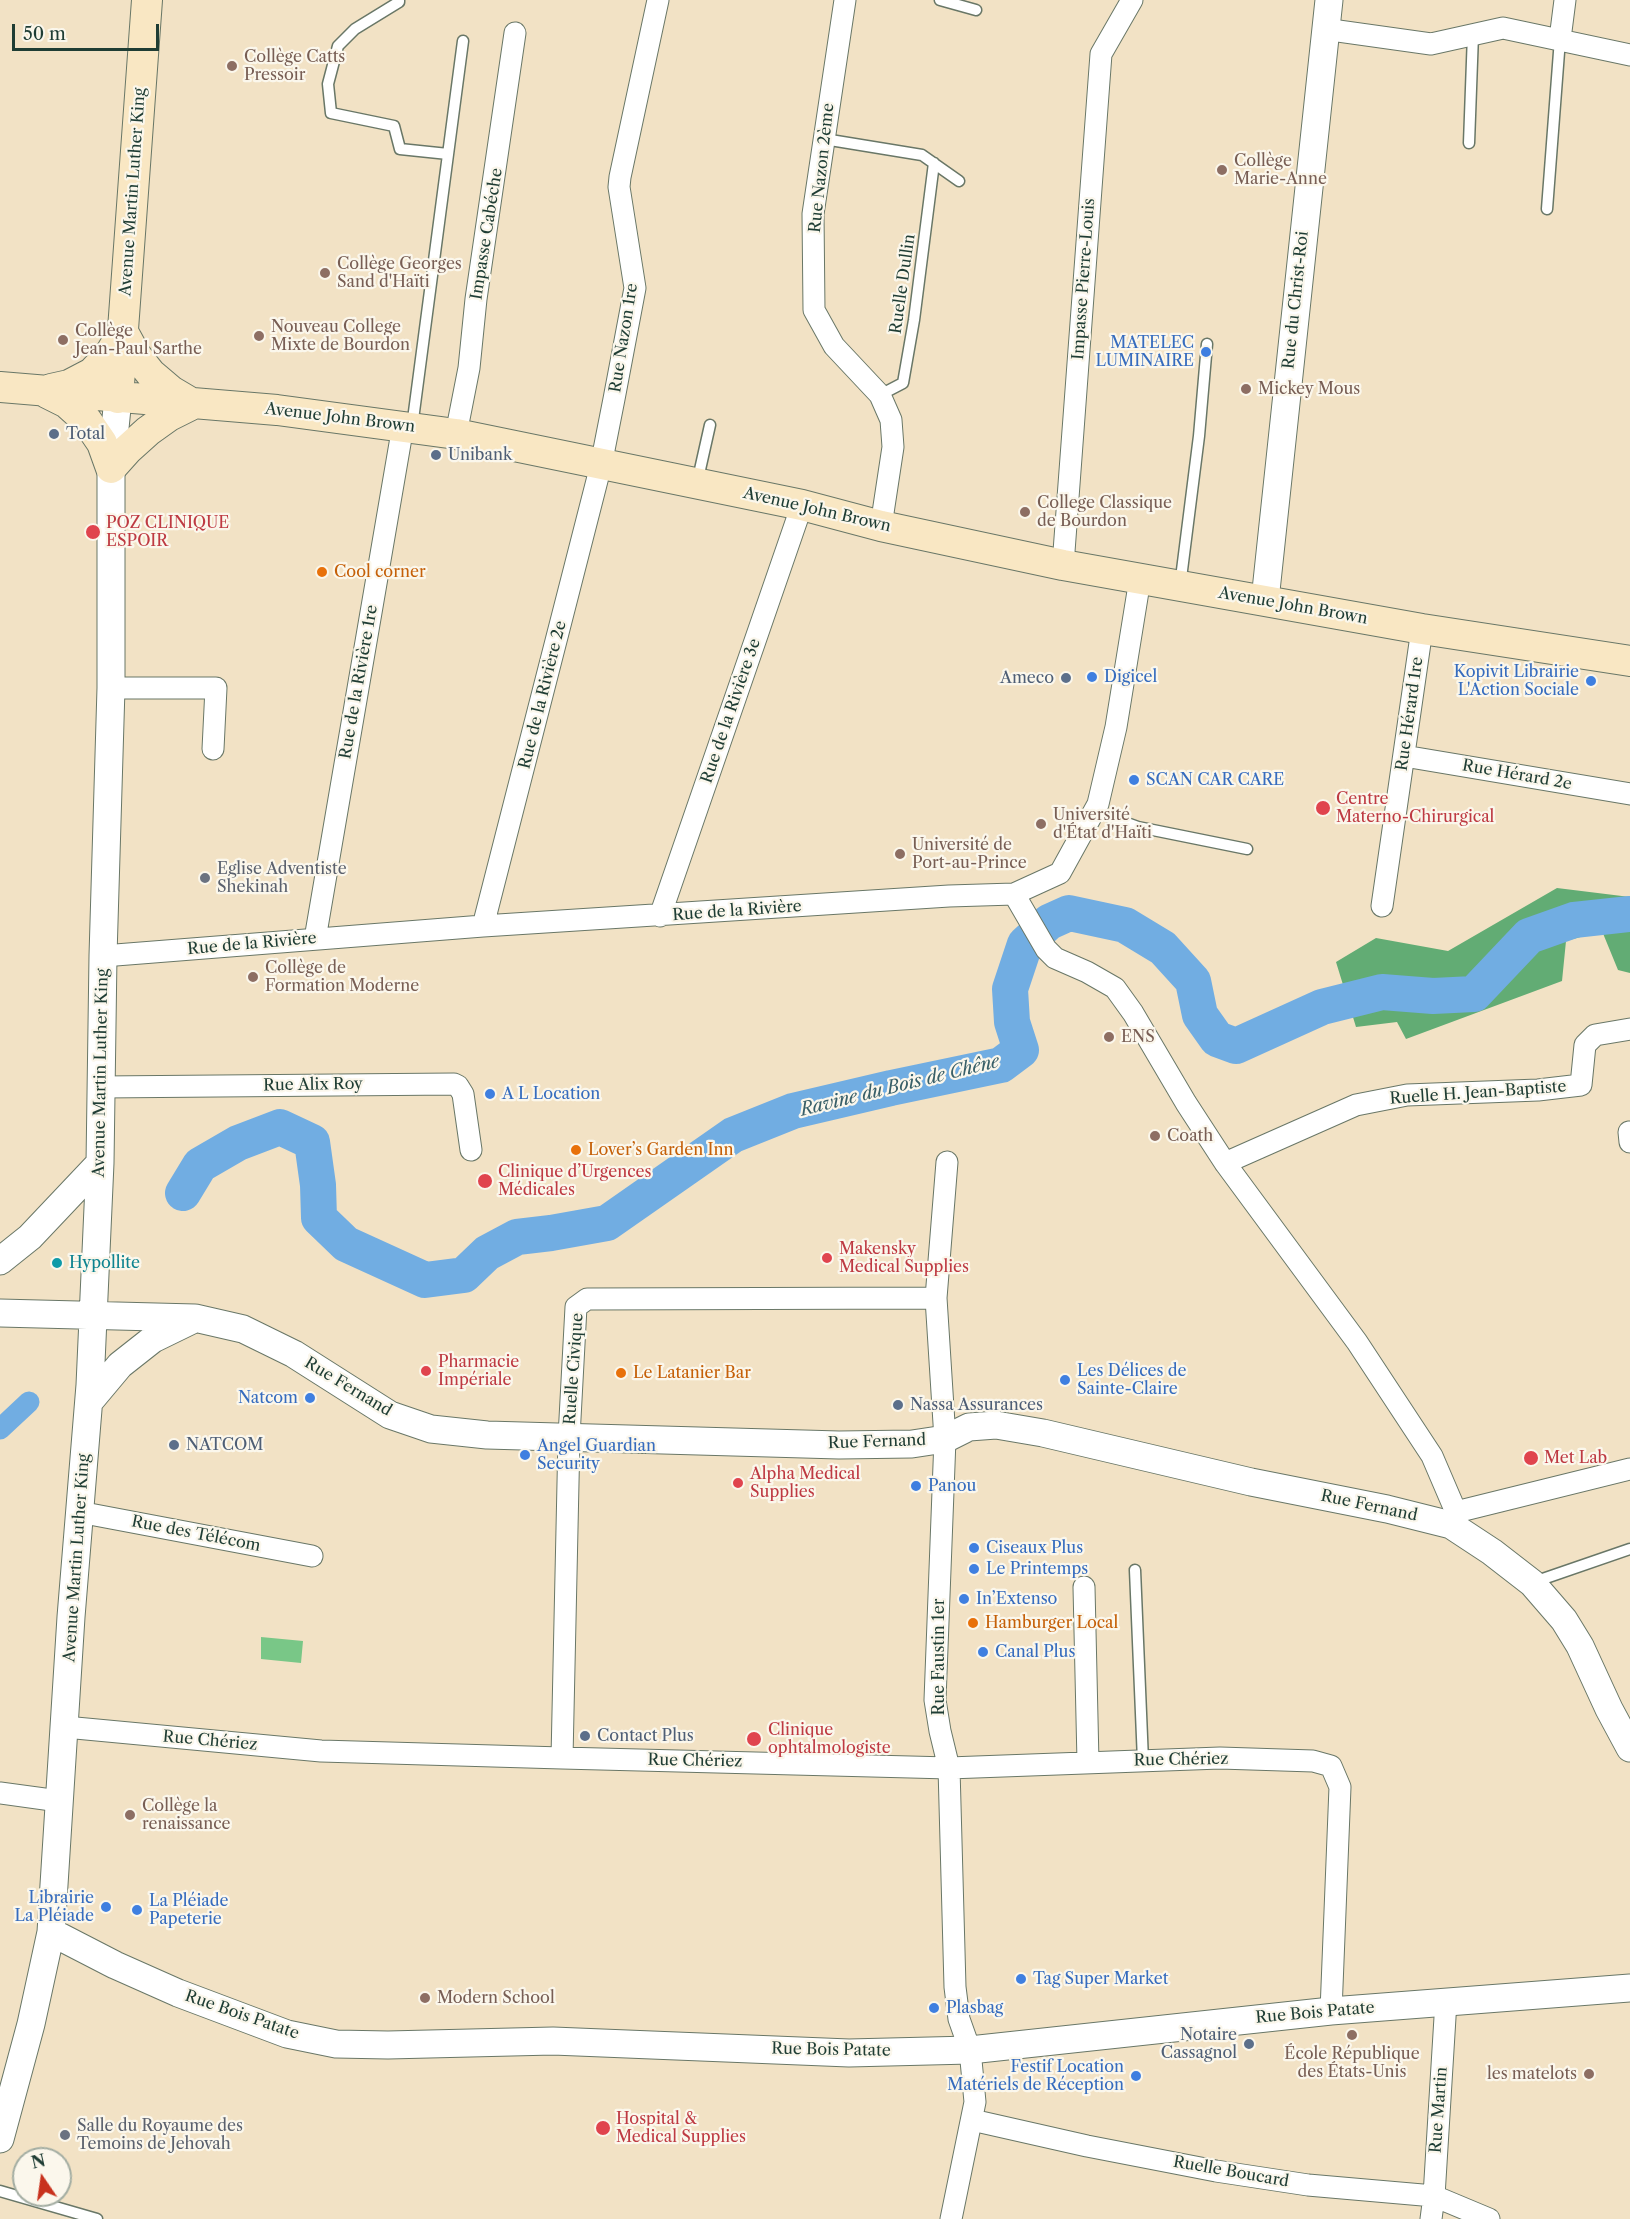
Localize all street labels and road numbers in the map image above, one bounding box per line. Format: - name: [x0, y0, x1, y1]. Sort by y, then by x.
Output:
- street label: Avenue Martin Luther King: [116, 87, 150, 297]
- street label: Rue Nazon 2ème: [806, 102, 838, 234]
- street label: Impasse Cabéche: [467, 167, 507, 301]
- street label: Impasse Pierre-Louis: [1069, 197, 1099, 361]
- street label: Rue du Christ-Roi: [1279, 230, 1313, 370]
- street label: Ruelle Dullin: [887, 233, 919, 335]
- street label: Rue Nazon 1re: [606, 282, 642, 394]
- street label: Avenue John Brown: [264, 399, 416, 437]
- street label: Avenue John Brown: [741, 484, 893, 536]
- street label: Avenue John Brown: [1217, 583, 1369, 629]
- street label: Rue de la Rivière 1re: [336, 603, 382, 761]
- street label: Rue de la Rivière 2e: [515, 619, 571, 771]
- street label: Rue de la Rivière 3e: [697, 636, 765, 786]
- street label: Rue Hérard 1re: [1392, 656, 1428, 772]
- street label: Rue Hérard 2e: [1461, 756, 1573, 794]
- street label: Rue de la Rivière: [672, 897, 802, 925]
- street label: Rue de la Rivière: [187, 929, 317, 959]
- street label: Avenue Martin Luther King: [90, 968, 112, 1178]
- street label: Rue Alix Roy: [263, 1075, 363, 1095]
- street label: Ruelle H. Jean-Baptiste: [1389, 1077, 1567, 1109]
- street label: Ruelle Civique: [561, 1312, 587, 1426]
- street label: Rue Fernand: [301, 1353, 395, 1421]
- street label: Rue Fernand: [827, 1431, 927, 1453]
- street label: Avenue Martin Luther King: [60, 1453, 94, 1663]
- street label: Rue Fernand: [1319, 1486, 1419, 1526]
- street label: Rue des Télécom: [130, 1512, 262, 1556]
- street label: Rue Faustin 1er: [929, 1599, 949, 1715]
- street label: Rue Chériez: [162, 1727, 258, 1755]
- street label: Rue Chériez: [1133, 1750, 1229, 1770]
- street label: Rue Chériez: [647, 1751, 743, 1771]
- street label: Rue Bois Patate: [182, 1986, 302, 2044]
- street label: Rue Bois Patate: [1255, 1998, 1375, 2028]
- street label: Rue Bois Patate: [771, 2039, 891, 2061]
- street label: Rue Martin: [1426, 2066, 1452, 2154]
- street label: Ruelle Boucard: [1172, 2152, 1290, 2192]

